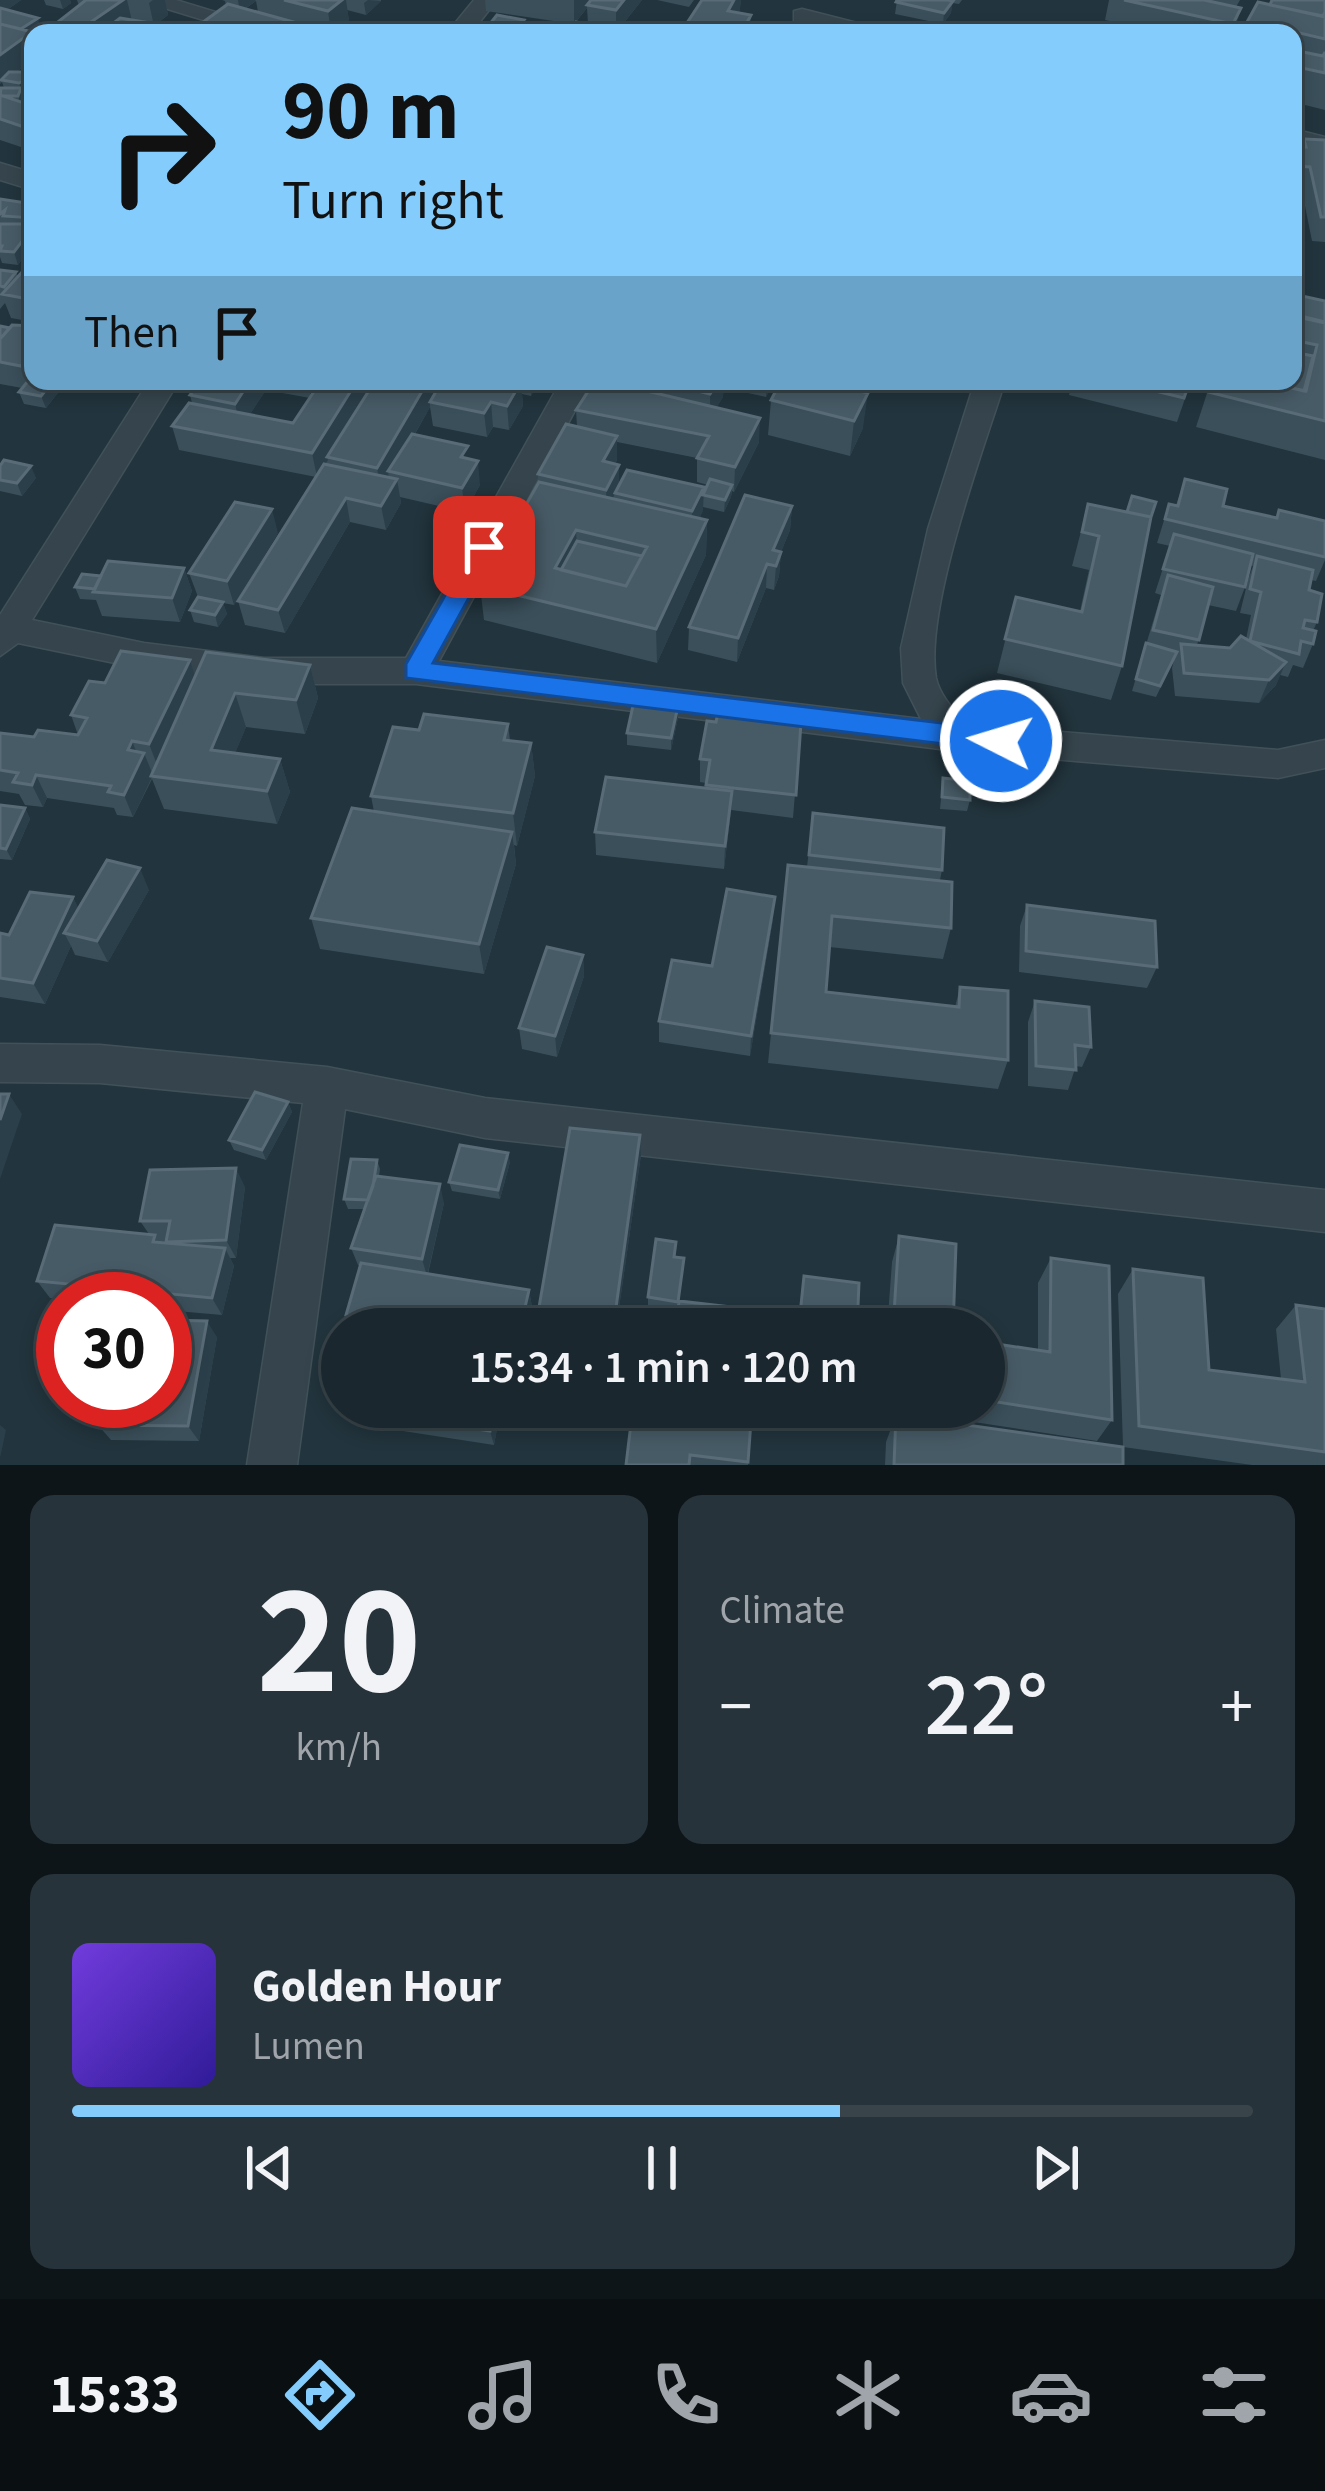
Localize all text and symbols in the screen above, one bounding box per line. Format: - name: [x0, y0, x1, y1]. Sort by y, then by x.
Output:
- text: 90 m: [282, 52, 460, 172]
- icon: right: [84, 72, 240, 228]
- text: Turn right: [282, 163, 504, 240]
- icon: arrive: [204, 300, 270, 366]
- text: Then: [84, 301, 180, 365]
- pin: [433, 496, 535, 598]
- icon: arrive: [451, 514, 517, 580]
- position arrow: [938, 678, 1064, 804]
- speed limit sign: 30: [36, 1272, 192, 1428]
- text: 15:34 · 1 min · 120 m: [469, 1336, 857, 1400]
- text: 20: [256, 1531, 421, 1753]
- text: Climate: [720, 1583, 845, 1639]
- text: 22°: [924, 1642, 1048, 1770]
- text: −: [720, 1660, 752, 1754]
- text: +: [1220, 1660, 1253, 1754]
- text: km/h: [295, 1720, 382, 1776]
- text: Golden Hour: [252, 1955, 501, 2019]
- text: Lumen: [252, 2019, 365, 2075]
- icon: previous: [236, 2135, 302, 2201]
- icon: pause: [629, 2135, 695, 2201]
- icon: next: [1023, 2135, 1089, 2201]
- icon: directions: [278, 2353, 362, 2437]
- icon: music: [461, 2353, 545, 2437]
- icon: phone: [644, 2353, 728, 2437]
- icon: climate: [826, 2353, 910, 2437]
- icon: car: [1009, 2353, 1093, 2437]
- icon: filters: [1192, 2353, 1276, 2437]
- text: 15:33: [49, 2357, 180, 2434]

